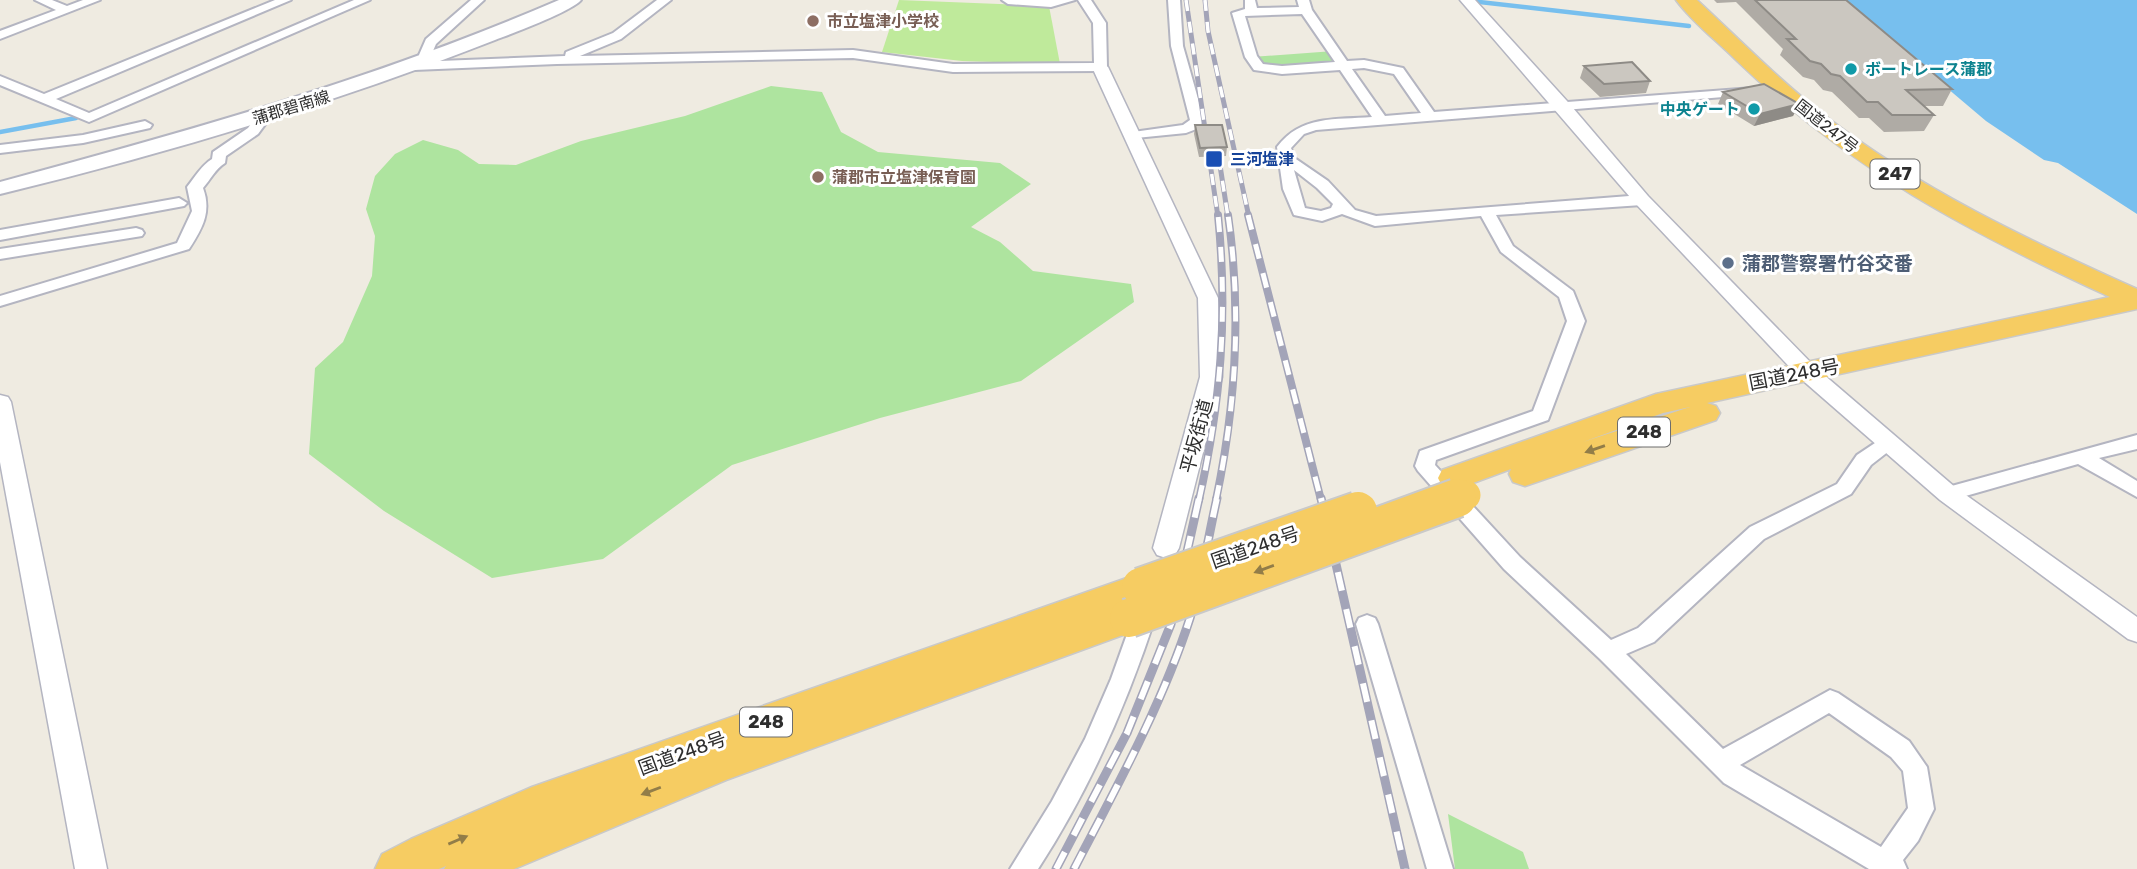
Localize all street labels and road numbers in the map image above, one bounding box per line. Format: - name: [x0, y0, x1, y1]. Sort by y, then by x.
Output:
- street label: 蒲郡碧南線: [250, 87, 332, 128]
- street label: 国道247号: [1791, 96, 1862, 157]
- road number: 247: [1870, 160, 1920, 188]
- street label: 国道248号: [1747, 354, 1841, 395]
- street label: 平坂街道: [1176, 396, 1217, 476]
- road number: 248: [1618, 418, 1670, 446]
- street label: 国道248号: [1208, 522, 1302, 573]
- road number: 248: [740, 708, 792, 736]
- street label: 国道248号: [635, 727, 729, 780]

